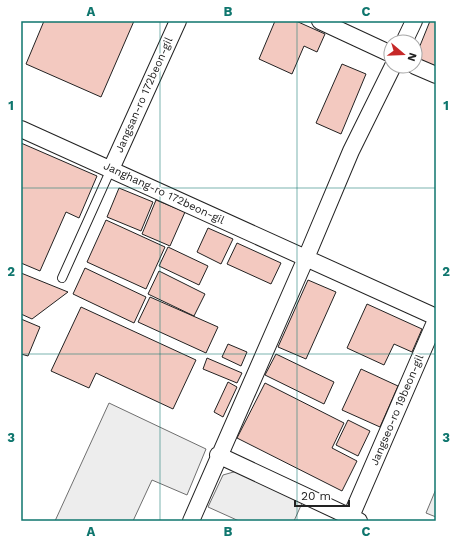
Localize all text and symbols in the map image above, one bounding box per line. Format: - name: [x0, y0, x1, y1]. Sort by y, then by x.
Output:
- text: A: [87, 4, 96, 19]
- text: B: [224, 4, 233, 19]
- text: C: [362, 4, 371, 19]
- north arrow: [383, 34, 423, 74]
- street label: Jangsan-ro 172beon-gil: [113, 35, 176, 155]
- text: N: [405, 51, 419, 63]
- text: 1: [8, 98, 14, 113]
- text: 1: [443, 98, 449, 113]
- street label: Janghang-ro 172beon-gil: [101, 159, 227, 227]
- text: 2: [7, 264, 15, 279]
- text: 2: [442, 264, 450, 279]
- street label: Jangseo-ro 19beon-gil: [368, 352, 427, 467]
- text: 3: [7, 430, 15, 445]
- text: 3: [442, 430, 450, 445]
- scale bar: [295, 482, 349, 508]
- text: 20 m: [301, 489, 331, 503]
- text: A: [87, 524, 96, 539]
- text: B: [224, 524, 233, 539]
- text: C: [362, 524, 371, 539]

